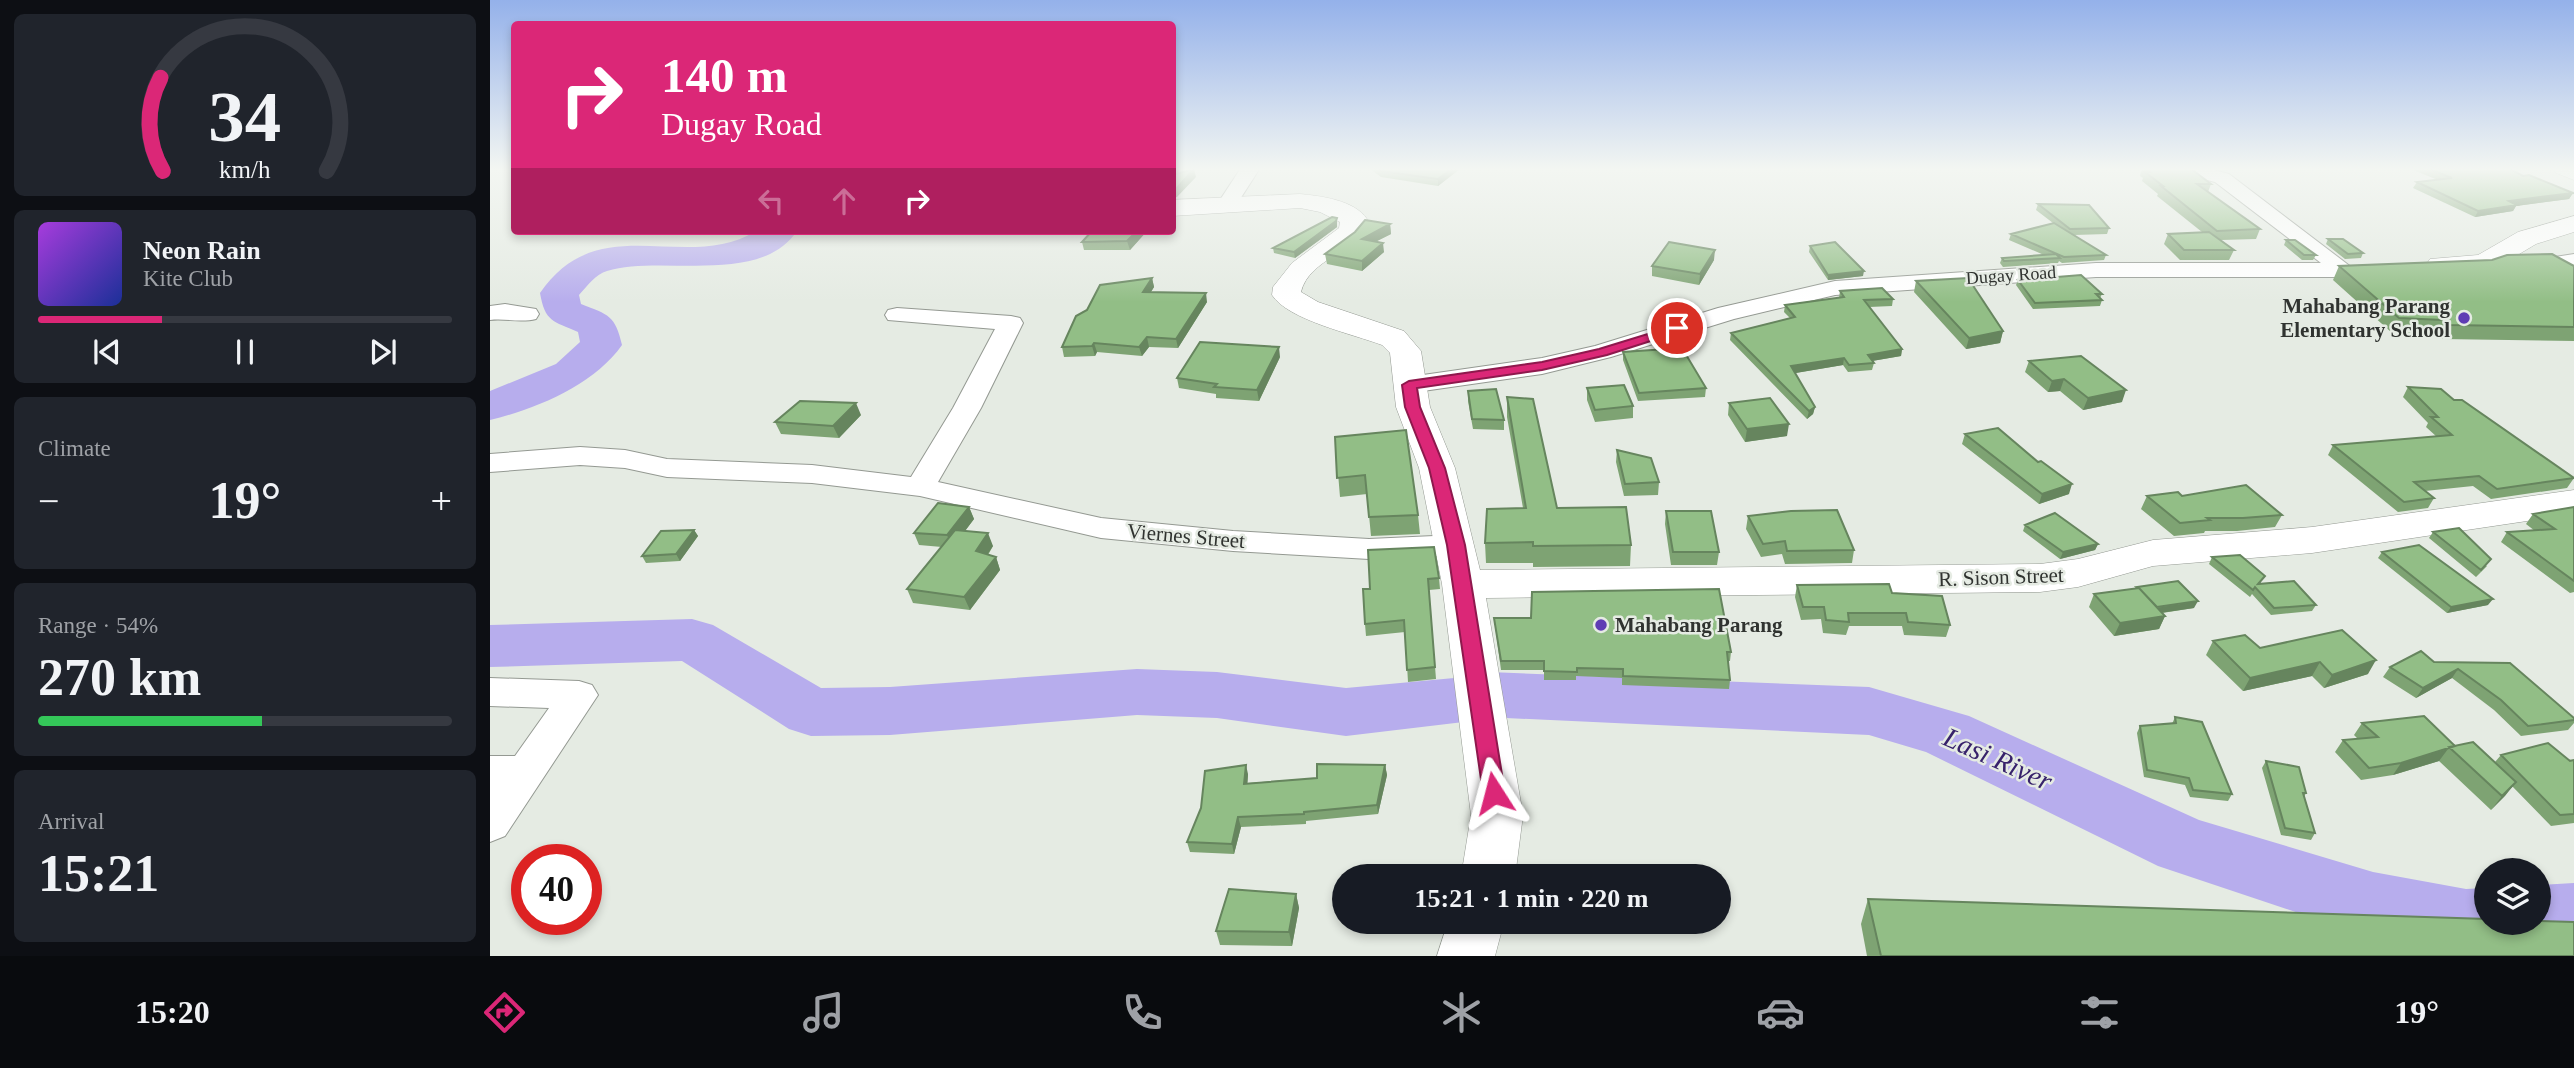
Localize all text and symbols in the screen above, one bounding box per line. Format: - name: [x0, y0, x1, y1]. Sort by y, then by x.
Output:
- text: 140 m: [661, 48, 788, 103]
- icon: right: [546, 49, 637, 140]
- text: 34: [209, 76, 281, 157]
- text: Dugay Road: [661, 106, 822, 142]
- text: km/h: [219, 156, 271, 183]
- icon: left: [752, 182, 790, 220]
- icon: ahead: [825, 182, 863, 220]
- icon: right: [898, 182, 936, 220]
- text: Neon Rain: [143, 236, 261, 265]
- street label: Dugay Road: [1965, 262, 2057, 288]
- text: Kite Club: [143, 266, 233, 291]
- place label: Mahabang Parang Elementary School: [2280, 294, 2450, 342]
- pin: [1647, 298, 1707, 358]
- icon: arrive: [1658, 309, 1696, 347]
- marker: Mahabang Parang Elementary School: [2456, 310, 2472, 326]
- icon: previous: [88, 333, 126, 371]
- icon: pause: [226, 333, 264, 371]
- icon: next: [364, 333, 402, 371]
- text: Climate: [38, 436, 111, 461]
- text: 19°: [209, 472, 281, 529]
- text: −: [38, 480, 59, 522]
- text: +: [431, 480, 452, 522]
- street label: Viernes Street: [1126, 519, 1246, 553]
- street label: R. Sison Street: [1938, 563, 2064, 591]
- text: Range · 54%: [38, 613, 158, 638]
- place label: Mahabang Parang: [1615, 613, 1783, 637]
- marker: Mahabang Parang: [1593, 617, 1609, 633]
- text: 270 km: [38, 649, 201, 706]
- water label: Lasi River: [1938, 721, 2057, 797]
- position arrow: [1457, 756, 1531, 830]
- text: Arrival: [38, 809, 104, 834]
- speed limit sign: 40: [511, 844, 602, 935]
- text: 15:21: [38, 845, 159, 902]
- map controls: [2474, 858, 2551, 935]
- button: layers: [2474, 858, 2551, 935]
- text: 15:21 · 1 min · 220 m: [1415, 884, 1649, 913]
- icon: directions: [480, 988, 529, 1037]
- icon: music: [799, 988, 848, 1037]
- icon: phone: [1118, 988, 1167, 1037]
- icon: climate: [1437, 988, 1486, 1037]
- icon: car: [1756, 988, 1805, 1037]
- icon: filters: [2075, 988, 2124, 1037]
- text: 15:20: [135, 994, 210, 1030]
- text: 19°: [2394, 994, 2439, 1030]

